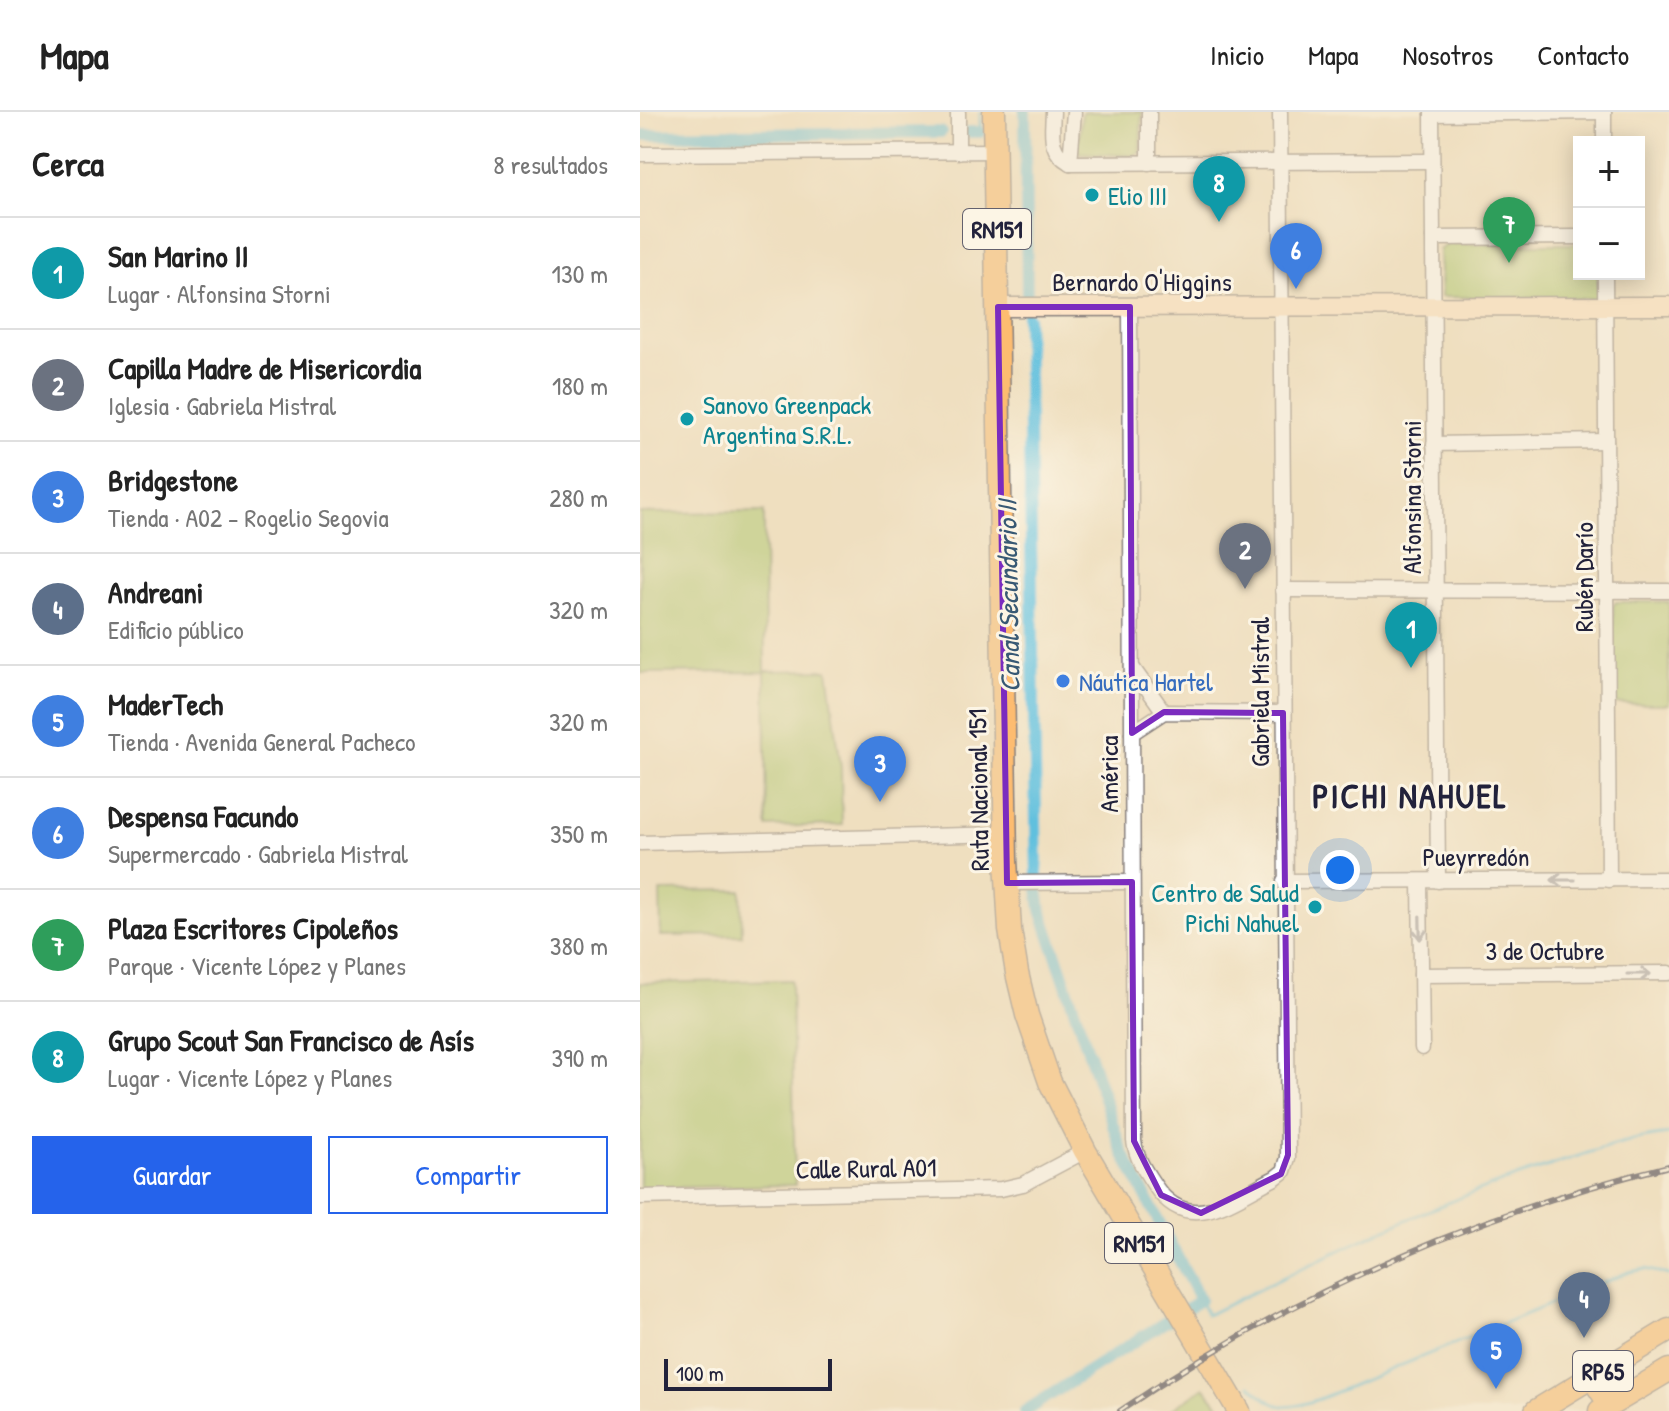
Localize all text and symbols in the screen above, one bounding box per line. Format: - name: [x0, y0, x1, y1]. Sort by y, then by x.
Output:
- text: Mapa: [40, 29, 109, 81]
- text: Inicio: [1210, 36, 1264, 74]
- text: Mapa: [1308, 36, 1359, 74]
- text: Nosotros: [1403, 36, 1493, 74]
- text: Contacto: [1537, 36, 1629, 74]
- map controls: [1573, 136, 1645, 280]
- button: +: [1573, 136, 1645, 208]
- text: Cerca: [32, 141, 104, 187]
- text: 8 resultados: [493, 147, 608, 182]
- pin: 8: [1193, 156, 1245, 222]
- place label: Elio III: [1108, 178, 1167, 213]
- marker: Elio III: [1083, 186, 1101, 204]
- pin: 7: [1483, 197, 1535, 263]
- button: −: [1573, 208, 1645, 280]
- road number: RN151: [963, 209, 1031, 249]
- pin: 6: [1270, 223, 1322, 289]
- text: San Marino II: [108, 236, 249, 276]
- text: 1: [53, 256, 63, 291]
- text: 130 m: [552, 256, 608, 291]
- street label: Bernardo O'Higgins: [1052, 264, 1232, 299]
- text: Lugar · Alfonsina Storni: [108, 276, 331, 311]
- text: Capilla Madre de Misericordia: [108, 348, 421, 388]
- text: 2: [52, 368, 64, 403]
- text: 180 m: [552, 368, 608, 403]
- place label: Sanovo Greenpack Argentina S.R.L.: [703, 387, 872, 452]
- text: Iglesia · Gabriela Mistral: [108, 388, 336, 423]
- marker: Sanovo Greenpack Argentina S.R.L.: [678, 410, 696, 428]
- street label: Alfonsina Storni: [1394, 420, 1429, 574]
- text: Bridgestone: [108, 460, 238, 500]
- text: 3: [52, 480, 64, 515]
- text: 280 m: [549, 480, 608, 515]
- water label: Canal Secundario II: [987, 497, 1029, 693]
- text: Tienda · A02 - Rogelio Segovia: [108, 500, 389, 535]
- street label: Rubén Darío: [1566, 522, 1601, 632]
- pin: 2: [1219, 523, 1271, 589]
- text: Andreani: [108, 572, 203, 612]
- text: 4: [53, 592, 63, 627]
- text: 320 m: [549, 592, 608, 627]
- pin: 1: [1385, 602, 1437, 668]
- text: Edificio público: [108, 612, 244, 647]
- street label: Gabriela Mistral: [1242, 617, 1277, 767]
- place label: Náutica Hartel: [1079, 664, 1213, 699]
- marker: Náutica Hartel: [1054, 672, 1072, 690]
- text: MaderTech: [108, 684, 223, 724]
- text: 5: [53, 704, 64, 739]
- text: 320 m: [549, 704, 608, 739]
- street label: Ruta Nacional 151: [959, 708, 997, 872]
- text: Tienda · Avenida General Pacheco: [108, 724, 416, 759]
- pin: 3: [854, 736, 906, 802]
- street label: América: [1091, 736, 1126, 812]
- district label: PICHI NAHUEL: [1312, 773, 1508, 819]
- text: Despensa Facundo: [108, 796, 298, 836]
- text: 6: [53, 816, 63, 851]
- text: 350 m: [550, 816, 608, 851]
- text: Supermercado · Gabriela Mistral: [108, 836, 408, 871]
- street label: Pueyrredón: [1423, 839, 1530, 874]
- your location: [1320, 850, 1360, 890]
- one-way arrow: [1550, 872, 1577, 888]
- place label: Centro de Salud Pichi Nahuel: [1151, 875, 1299, 940]
- marker: Centro de Salud Pichi Nahuel: [1306, 898, 1324, 916]
- text: Plaza Escritores Cipoleños: [108, 908, 398, 948]
- one-way arrow: [1412, 914, 1428, 941]
- text: 7: [52, 928, 64, 963]
- text: 380 m: [550, 928, 608, 963]
- street label: 3 de Octubre: [1485, 933, 1605, 968]
- text: Parque · Vicente López y Planes: [108, 948, 406, 983]
- one-way arrow: [1625, 966, 1652, 981]
- text: Grupo Scout San Francisco de Asís: [108, 1020, 474, 1060]
- text: 8: [52, 1040, 64, 1075]
- text: 390 m: [552, 1040, 608, 1075]
- text: Lugar · Vicente López y Planes: [108, 1060, 392, 1095]
- button: Guardar: [32, 1136, 312, 1214]
- button: Compartir: [328, 1136, 608, 1214]
- street label: Calle Rural A01: [795, 1149, 937, 1187]
- road number: RN151: [1105, 1223, 1173, 1263]
- pin: 4: [1558, 1272, 1610, 1338]
- pin: 5: [1470, 1323, 1522, 1389]
- road number: RP65: [1573, 1351, 1633, 1391]
- scale bar: [664, 1355, 832, 1391]
- text: 100 m: [676, 1358, 724, 1388]

